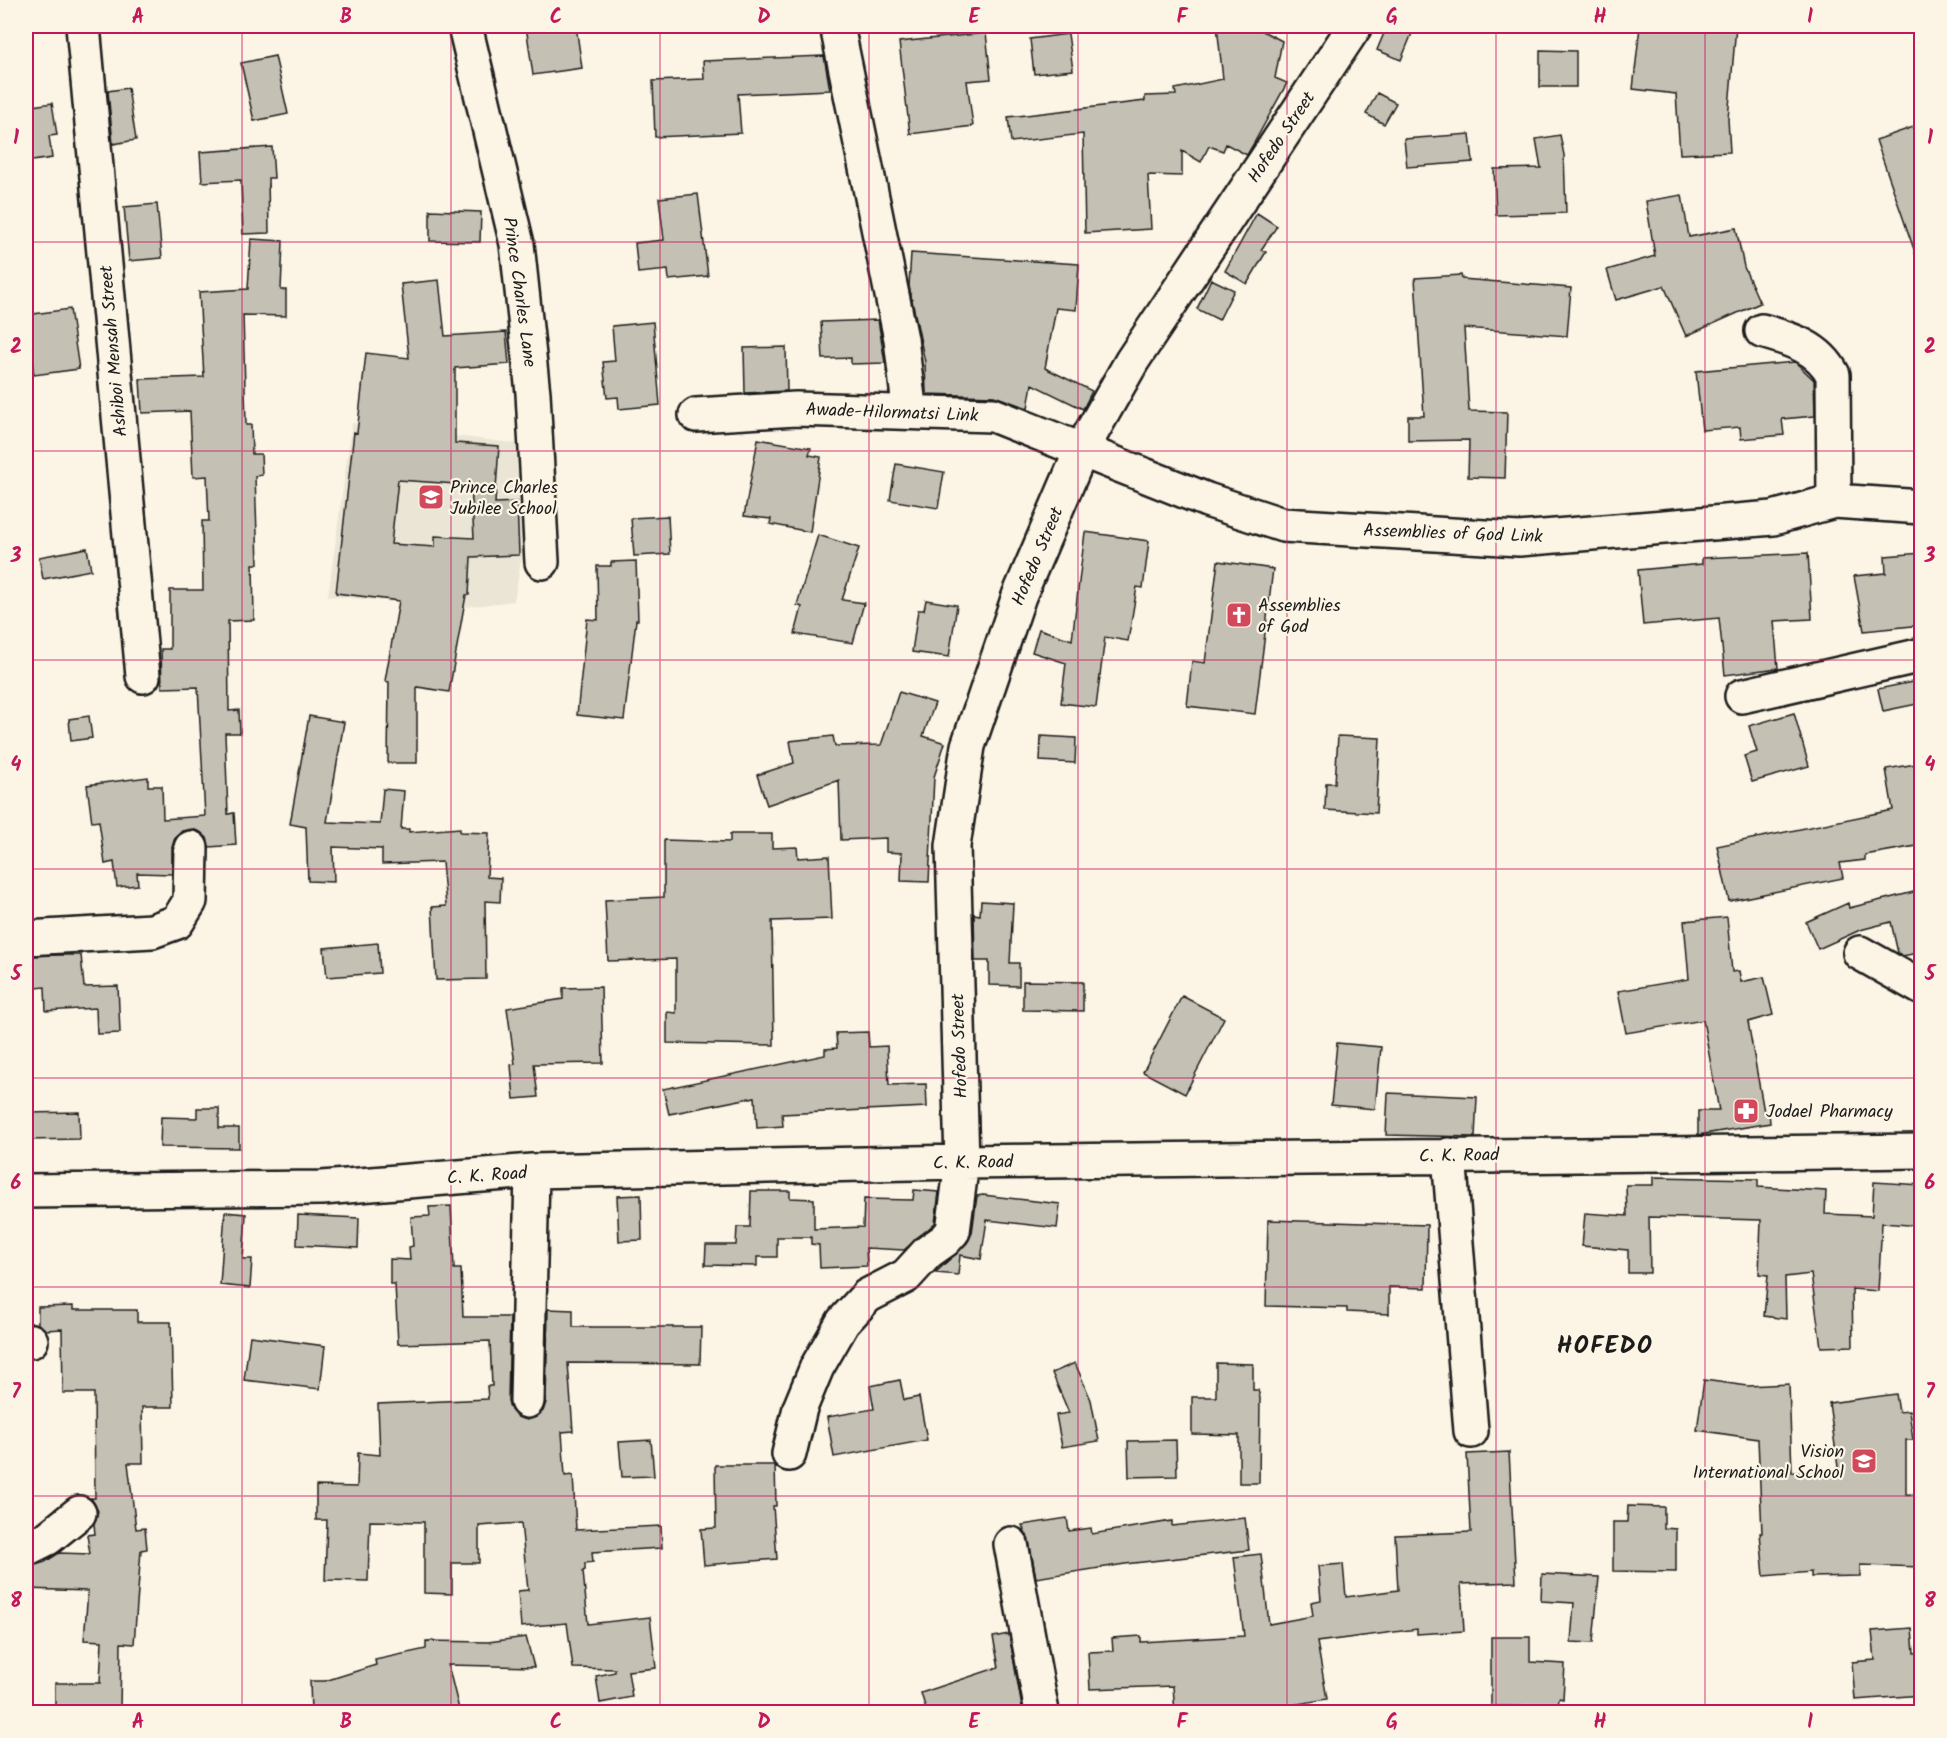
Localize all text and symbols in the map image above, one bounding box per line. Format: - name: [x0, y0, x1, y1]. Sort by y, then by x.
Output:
- text: A: [132, 2, 144, 34]
- text: B: [340, 2, 352, 34]
- text: C: [550, 2, 562, 34]
- text: D: [757, 2, 771, 34]
- text: E: [968, 2, 980, 34]
- text: F: [1177, 2, 1189, 34]
- text: G: [1386, 2, 1398, 34]
- text: H: [1593, 2, 1607, 34]
- text: I: [1807, 2, 1813, 34]
- street label: Hofedo Street: [1241, 85, 1324, 190]
- text: 1: [13, 123, 19, 155]
- text: 1: [1927, 123, 1933, 155]
- street label: Prince Charles Lane: [494, 215, 543, 369]
- street label: Ashiboi Mensah Street: [92, 263, 136, 438]
- text: 2: [10, 332, 22, 364]
- text: 2: [1924, 332, 1936, 364]
- street label: Awade-Hilormatsi Link: [805, 396, 979, 431]
- place label: Prince Charles Jubilee School: [450, 474, 558, 524]
- school or university icon: Prince Charles Jubilee School: [416, 482, 446, 512]
- street label: Hofedo Street: [1005, 502, 1073, 611]
- street label: Assemblies of God Link: [1363, 517, 1544, 552]
- text: 3: [10, 541, 22, 573]
- text: 3: [1924, 541, 1936, 573]
- place label: Assemblies of God: [1258, 592, 1341, 642]
- church icon: Assemblies of God: [1224, 600, 1254, 630]
- text: 4: [11, 750, 22, 782]
- text: 4: [1925, 750, 1936, 782]
- text: 5: [10, 959, 23, 991]
- text: 5: [1924, 959, 1937, 991]
- street label: Hofedo Street: [944, 992, 977, 1099]
- pharmacy icon: Jodael Pharmacy: [1731, 1096, 1761, 1126]
- place label: Jodael Pharmacy: [1766, 1098, 1893, 1127]
- street label: C. K. Road: [1419, 1141, 1501, 1172]
- street label: C. K. Road: [933, 1148, 1015, 1179]
- street label: C. K. Road: [446, 1159, 529, 1194]
- text: 6: [11, 1168, 22, 1200]
- text: 6: [1925, 1168, 1936, 1200]
- district label: HOFEDO: [1557, 1327, 1653, 1366]
- text: 7: [11, 1377, 21, 1409]
- text: 7: [1925, 1377, 1935, 1409]
- place label: Vision International School: [1693, 1438, 1845, 1488]
- school or university icon: Vision International School: [1849, 1446, 1879, 1476]
- text: 8: [10, 1586, 22, 1618]
- text: 8: [1924, 1586, 1936, 1618]
- text: A: [132, 1707, 144, 1738]
- text: B: [340, 1707, 352, 1738]
- text: C: [550, 1707, 562, 1738]
- text: D: [757, 1707, 771, 1738]
- text: E: [968, 1707, 980, 1738]
- text: F: [1177, 1707, 1189, 1738]
- text: G: [1386, 1707, 1398, 1738]
- text: H: [1593, 1707, 1607, 1738]
- text: I: [1807, 1707, 1813, 1738]

